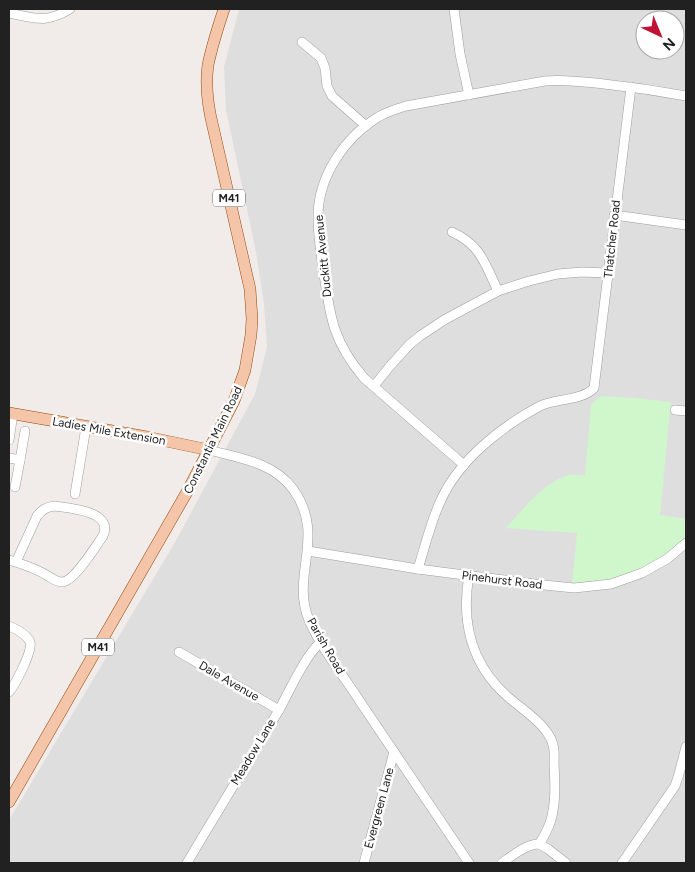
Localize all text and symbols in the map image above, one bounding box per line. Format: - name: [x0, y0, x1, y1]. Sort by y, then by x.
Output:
- north arrow: [635, 10, 685, 60]
- text: N: [659, 34, 678, 54]
- road number: M41: [213, 190, 245, 207]
- street label: Thatcher Road: [601, 199, 623, 279]
- street label: Duckitt Avenue: [312, 214, 334, 298]
- street label: Constantia Main Road: [181, 384, 245, 496]
- street label: Ladies Mile Extension: [51, 414, 167, 448]
- street label: Pinehurst Road: [461, 568, 543, 592]
- street label: Parish Road: [304, 615, 348, 677]
- road number: M41: [82, 638, 114, 656]
- street label: Dale Avenue: [196, 658, 262, 704]
- street label: Meadow Lane: [228, 716, 278, 788]
- street label: Evergreen Lane: [361, 766, 397, 850]

